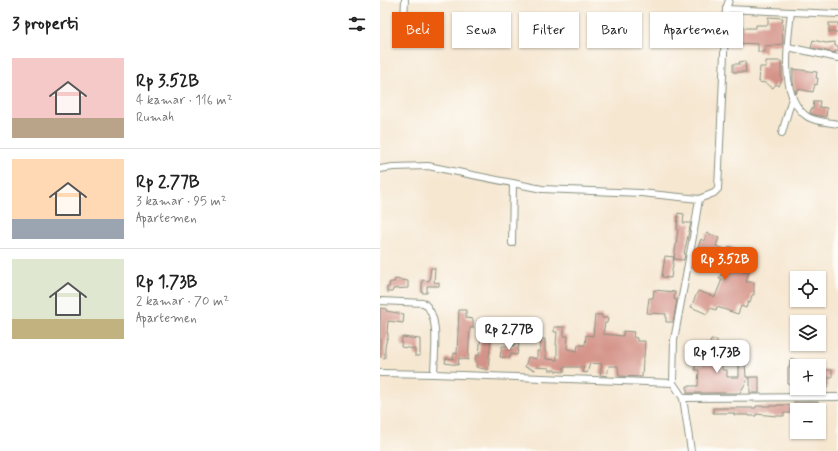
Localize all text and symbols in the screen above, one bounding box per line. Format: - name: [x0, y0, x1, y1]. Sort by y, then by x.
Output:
- chip: Beli: [392, 12, 444, 48]
- chip: Sewa: [452, 12, 511, 48]
- chip: Filter: [519, 12, 579, 48]
- chip: Baru: [587, 12, 642, 48]
- chip: Apartemen: [650, 12, 743, 48]
- text: 3 properti: [12, 13, 78, 35]
- icon: filters: [346, 13, 368, 35]
- text: Rp 3.52B: [136, 70, 199, 92]
- icon: home: [44, 74, 92, 122]
- text: 4 kamar · 116 m²: [136, 92, 232, 109]
- text: Rumah: [136, 109, 174, 126]
- text: Rp 2.77B: [136, 171, 199, 193]
- icon: home: [44, 175, 92, 223]
- text: 3 kamar · 95 m²: [136, 193, 227, 210]
- text: Apartemen: [136, 210, 197, 227]
- pin: Rp 3.52B: [684, 247, 766, 281]
- text: Rp 3.52B: [701, 251, 749, 268]
- text: Rp 1.73B: [136, 271, 197, 293]
- map controls: [790, 271, 826, 439]
- button: locate: [790, 271, 826, 307]
- icon: home: [44, 275, 92, 323]
- text: 2 kamar · 70 m²: [136, 293, 229, 310]
- text: Apartemen: [136, 310, 197, 327]
- button: layers: [790, 315, 826, 351]
- pin: Rp 2.77B: [468, 317, 550, 351]
- text: Rp 2.77B: [485, 321, 533, 338]
- pin: Rp 1.73B: [676, 340, 758, 374]
- text: Rp 1.73B: [694, 344, 740, 361]
- button: +: [790, 359, 826, 395]
- button: −: [790, 403, 826, 439]

